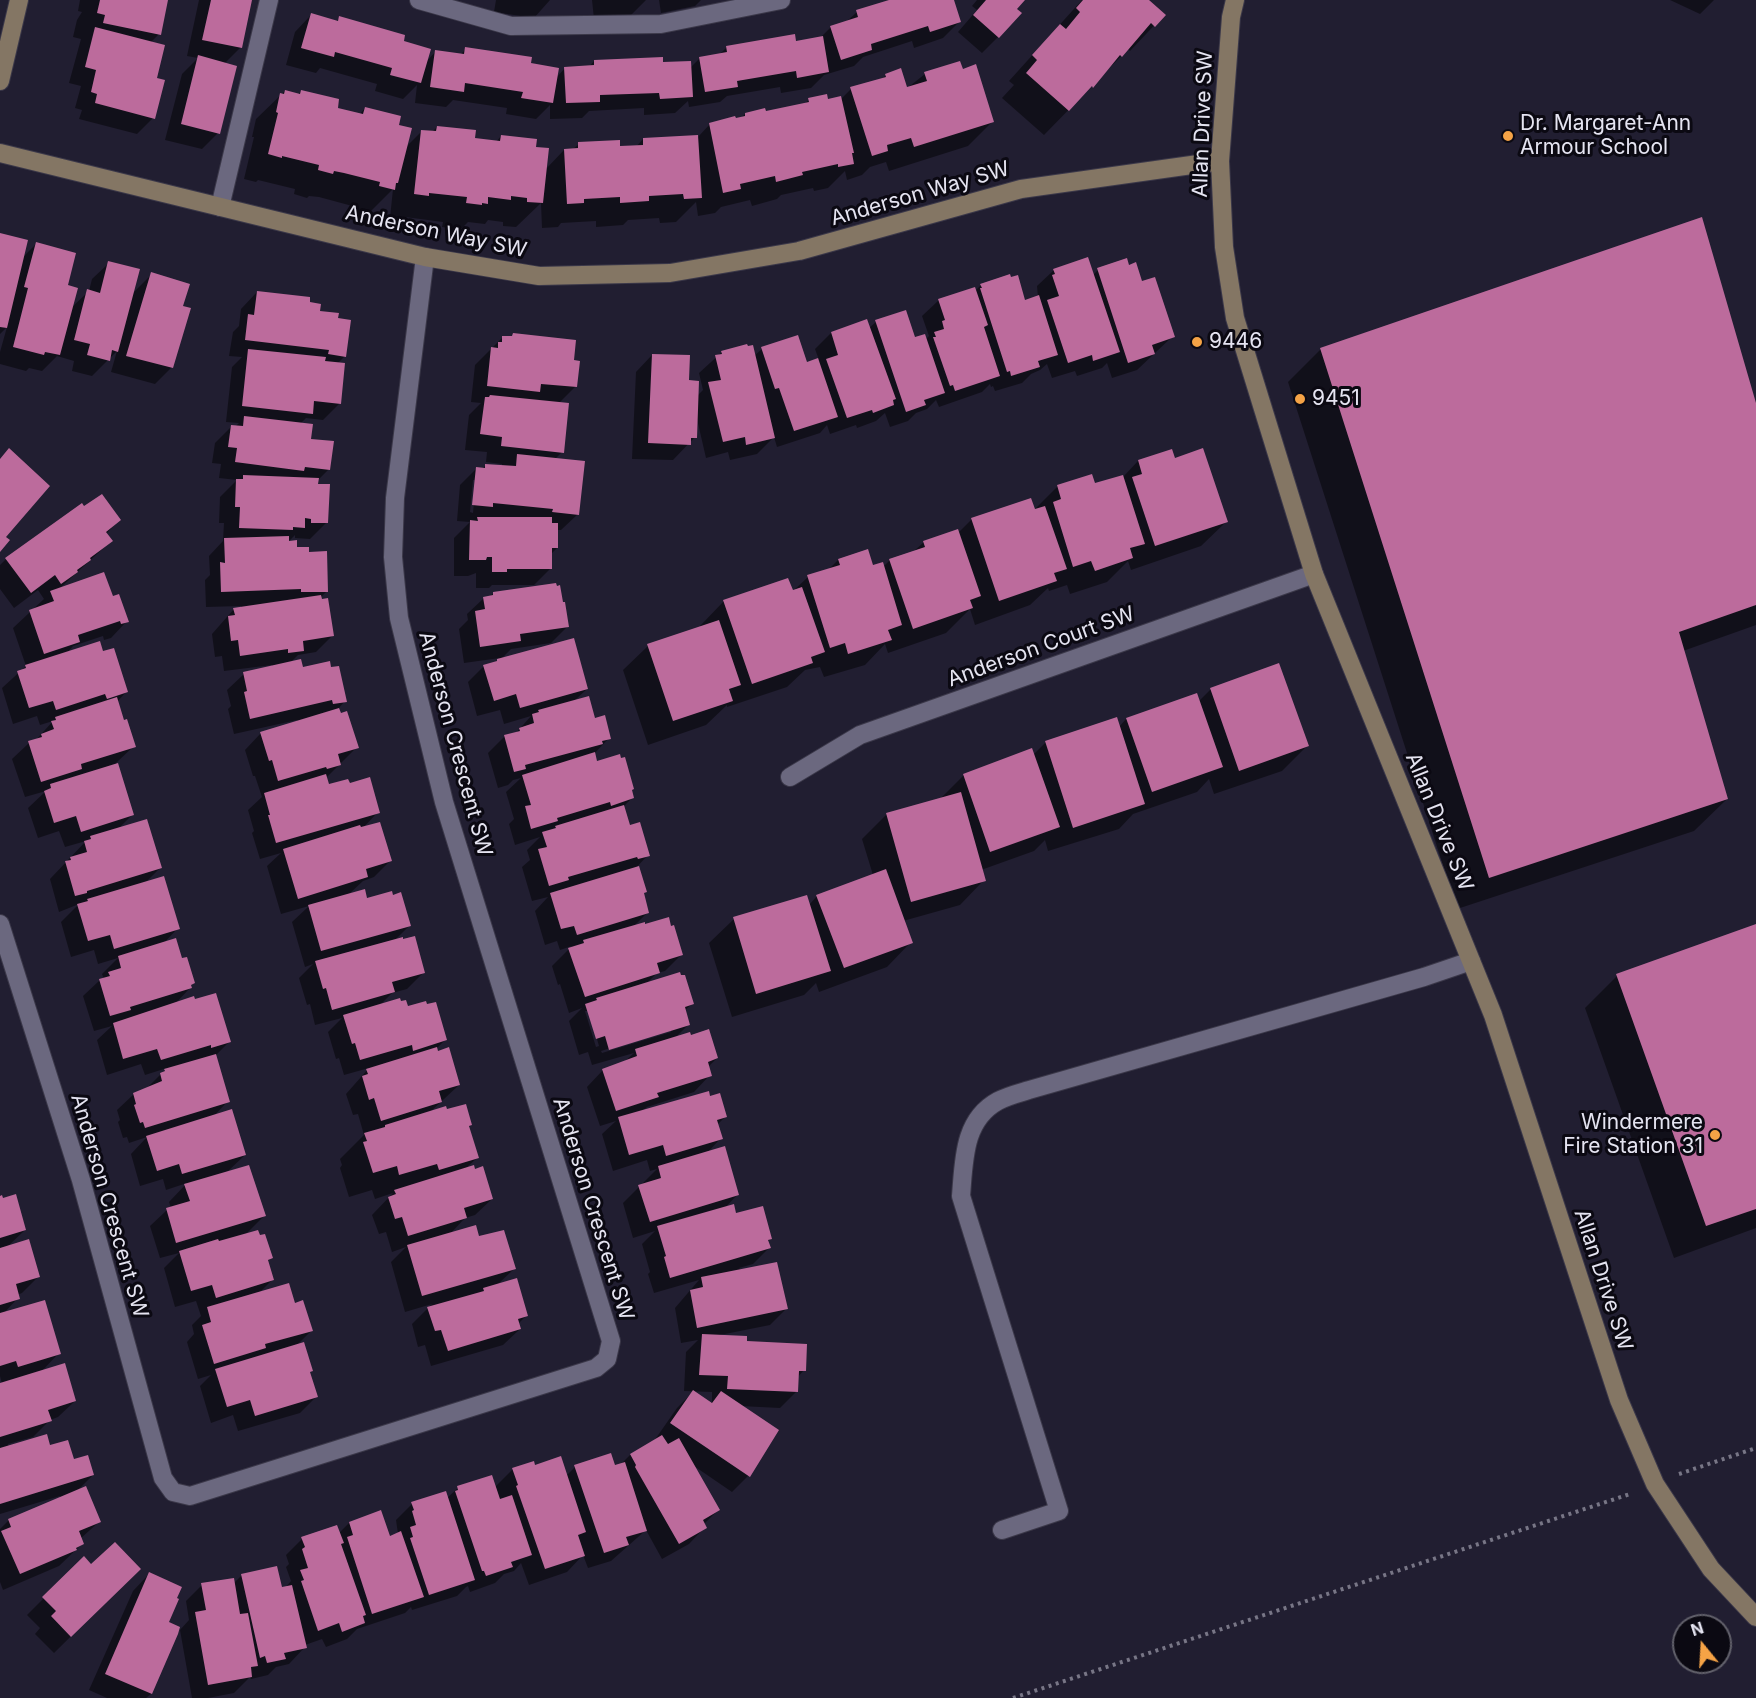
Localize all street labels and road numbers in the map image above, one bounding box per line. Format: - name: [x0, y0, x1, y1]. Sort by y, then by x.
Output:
- street label: Allan Drive SW: [1188, 50, 1218, 198]
- street label: Anderson Way SW: [828, 156, 1012, 232]
- street label: Anderson Way SW: [343, 200, 529, 264]
- street label: Anderson Court SW: [944, 601, 1138, 693]
- street label: Anderson Crescent SW: [413, 629, 497, 859]
- street label: Allan Drive SW: [1400, 749, 1478, 895]
- street label: Anderson Crescent SW: [65, 1091, 153, 1321]
- street label: Anderson Crescent SW: [547, 1095, 639, 1323]
- street label: Allan Drive SW: [1568, 1206, 1638, 1354]

